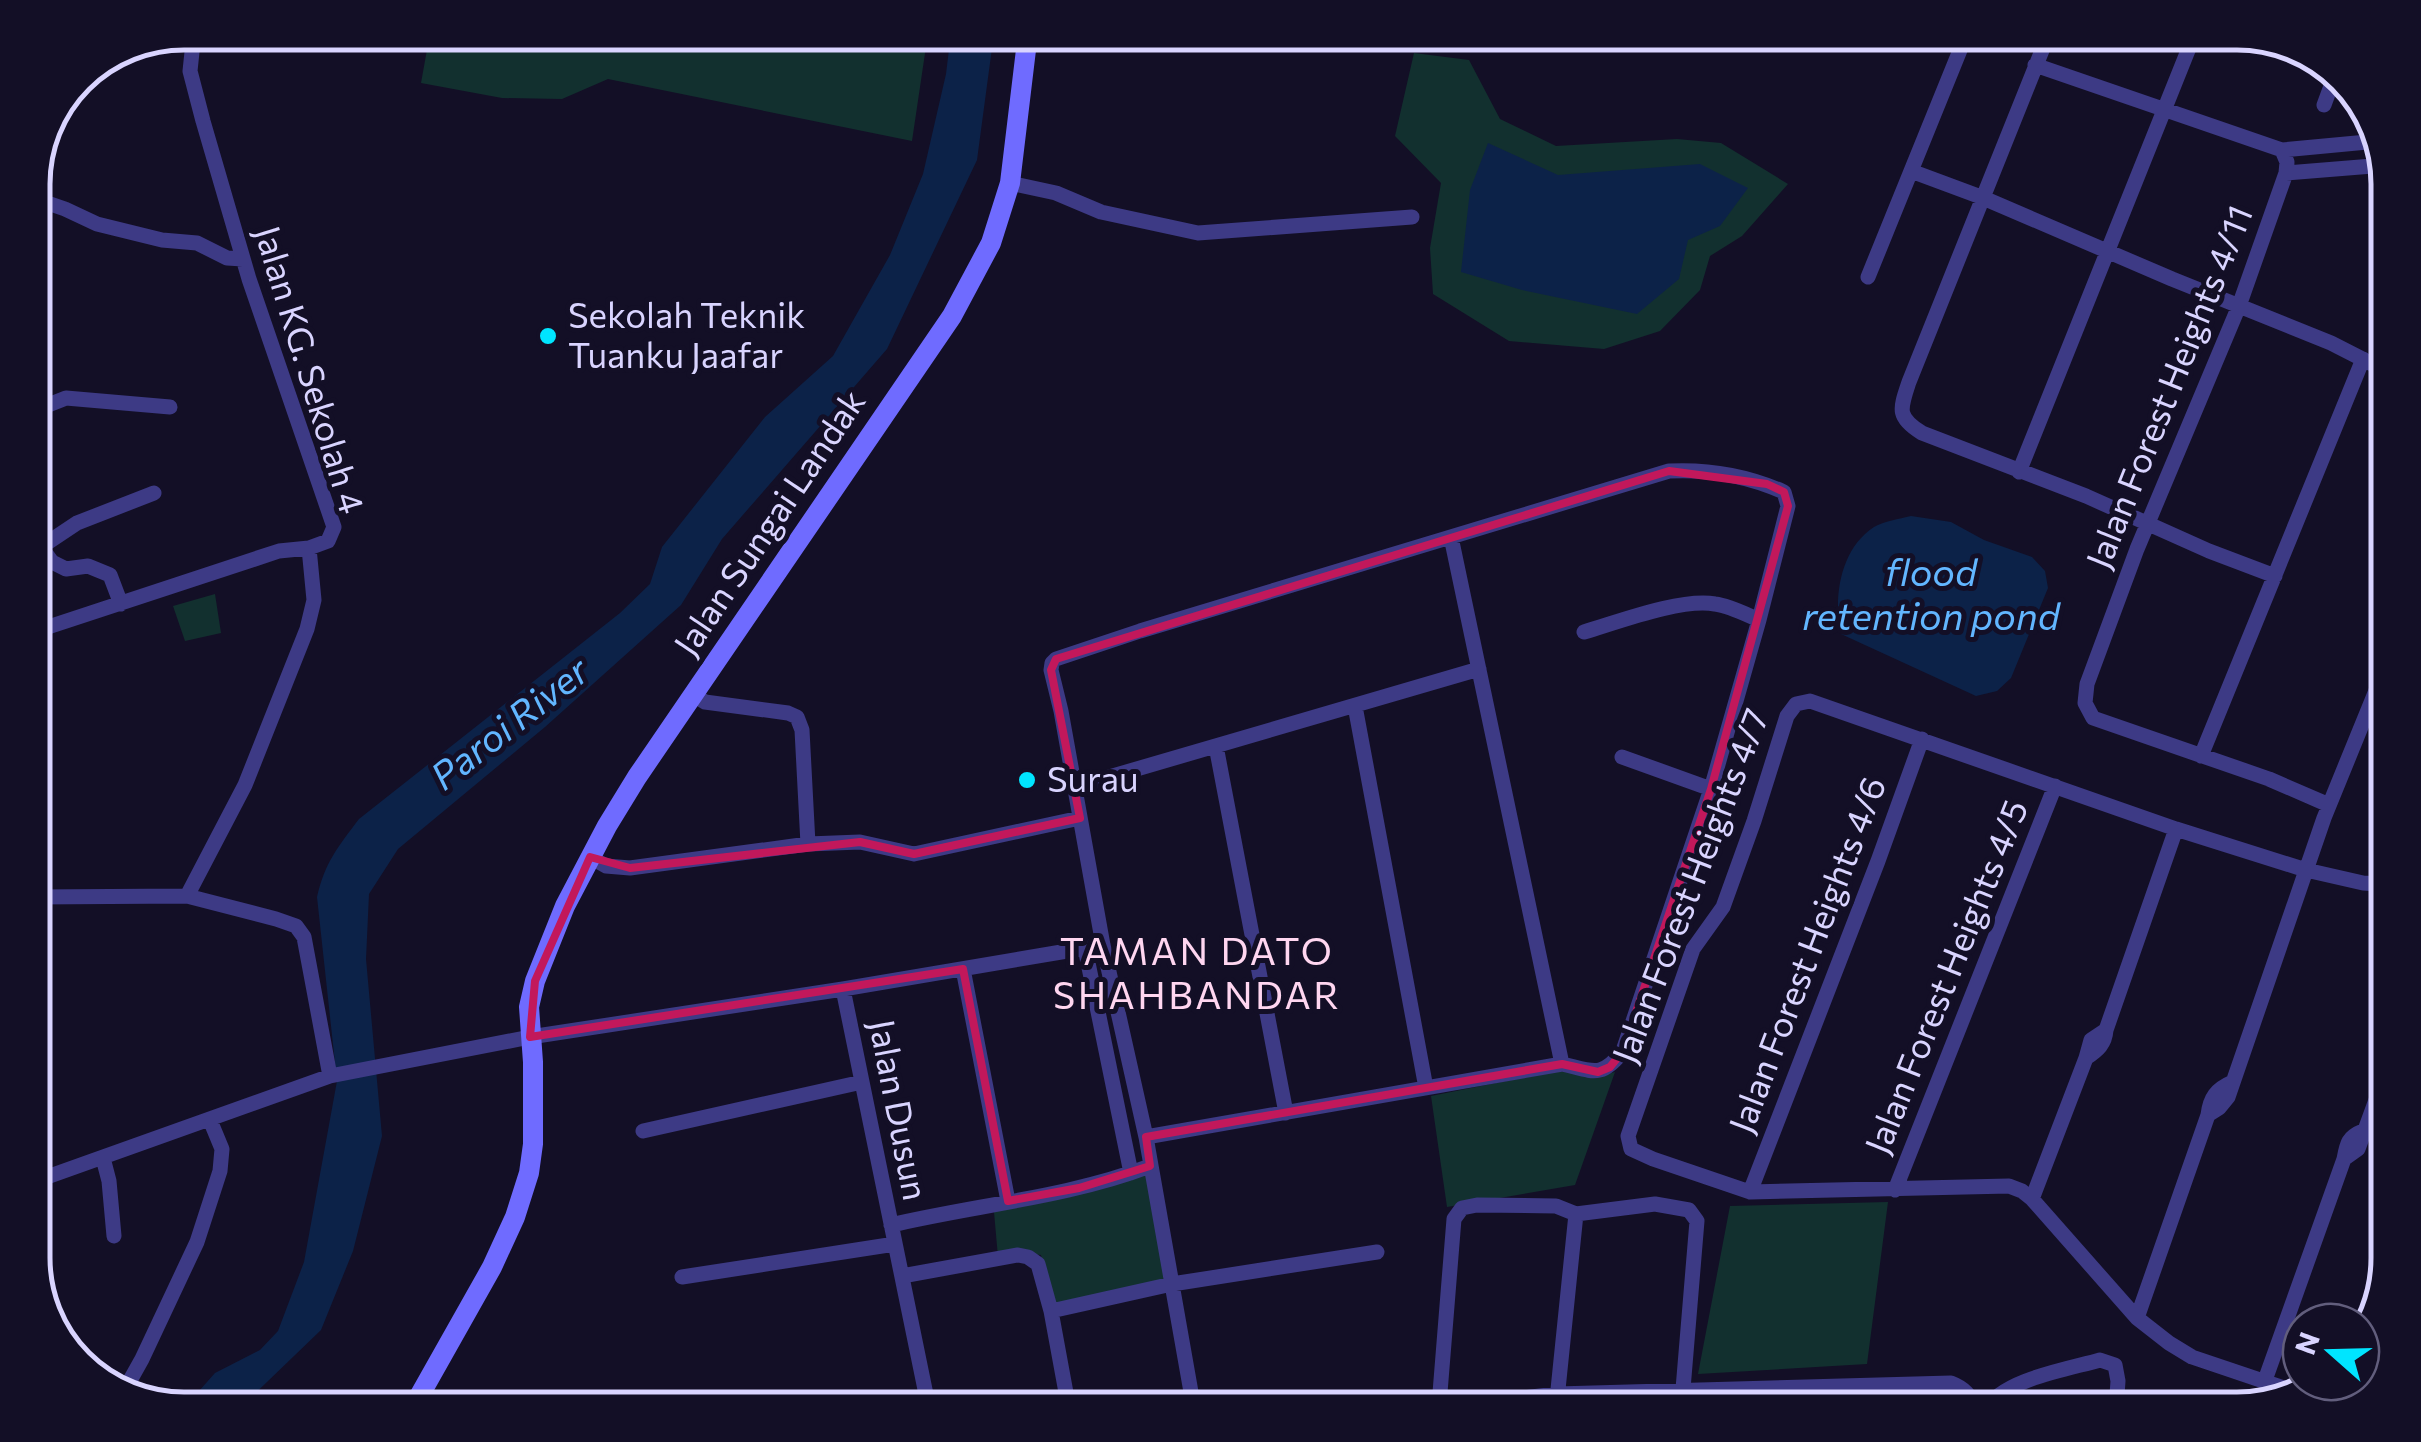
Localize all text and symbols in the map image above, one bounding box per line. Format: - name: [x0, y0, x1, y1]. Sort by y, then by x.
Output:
- street label: Jalan Forest Heights 4/11: [2075, 198, 2260, 574]
- street label: Jalan KG. Sekolah 4: [247, 220, 376, 518]
- place label: Sekolah Teknik Tuanku Jaafar: [568, 292, 805, 375]
- marker: Sekolah Teknik Tuanku Jaafar: [537, 325, 559, 347]
- street label: Jalan Sungai Landak: [663, 381, 873, 663]
- water label: flood retention pond: [1802, 547, 2062, 638]
- water label: Paroi River: [420, 645, 598, 798]
- street label: Jalan Forest Heights 4/7: [1601, 702, 1776, 1068]
- place label: Surau: [1047, 756, 1139, 799]
- marker: Surau: [1016, 769, 1038, 791]
- street label: Jalan Forest Heights 4/6: [1718, 770, 1893, 1138]
- street label: Jalan Forest Heights 4/5: [1854, 793, 2035, 1159]
- district label: TAMAN DATO SHAHBANDAR: [1053, 926, 1341, 1017]
- street label: Jalan Dusun: [862, 1015, 939, 1204]
- north arrow: [2281, 1302, 2381, 1402]
- text: N: [2287, 1327, 2326, 1359]

